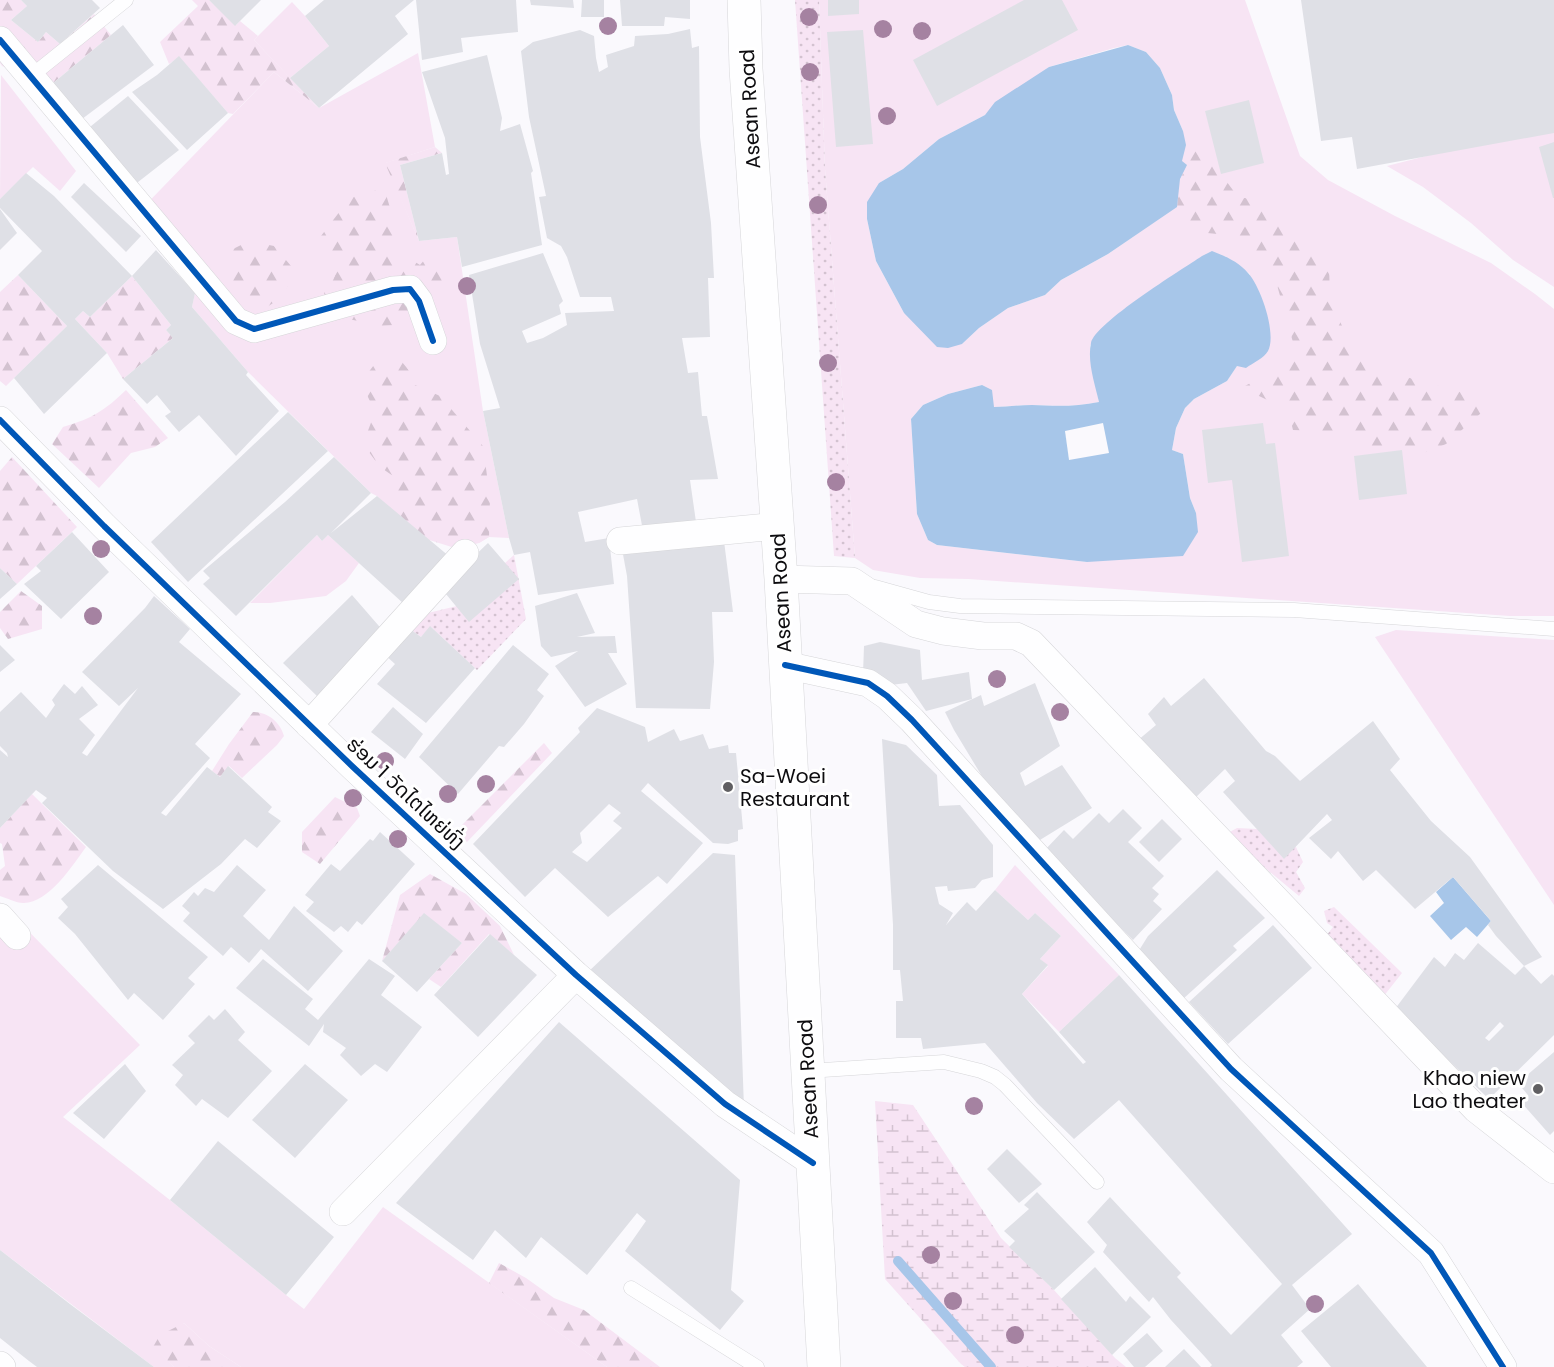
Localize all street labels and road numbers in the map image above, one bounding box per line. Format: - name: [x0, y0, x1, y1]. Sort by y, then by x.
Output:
- street label: Asean Road: [733, 48, 767, 170]
- street label: Asean Road: [764, 532, 798, 654]
- street label: ຮ່ອມ 1 ວັດໄຕໄຫຍ່ທົ່ງ: [340, 731, 472, 855]
- street label: Asean Road: [791, 1018, 825, 1140]

